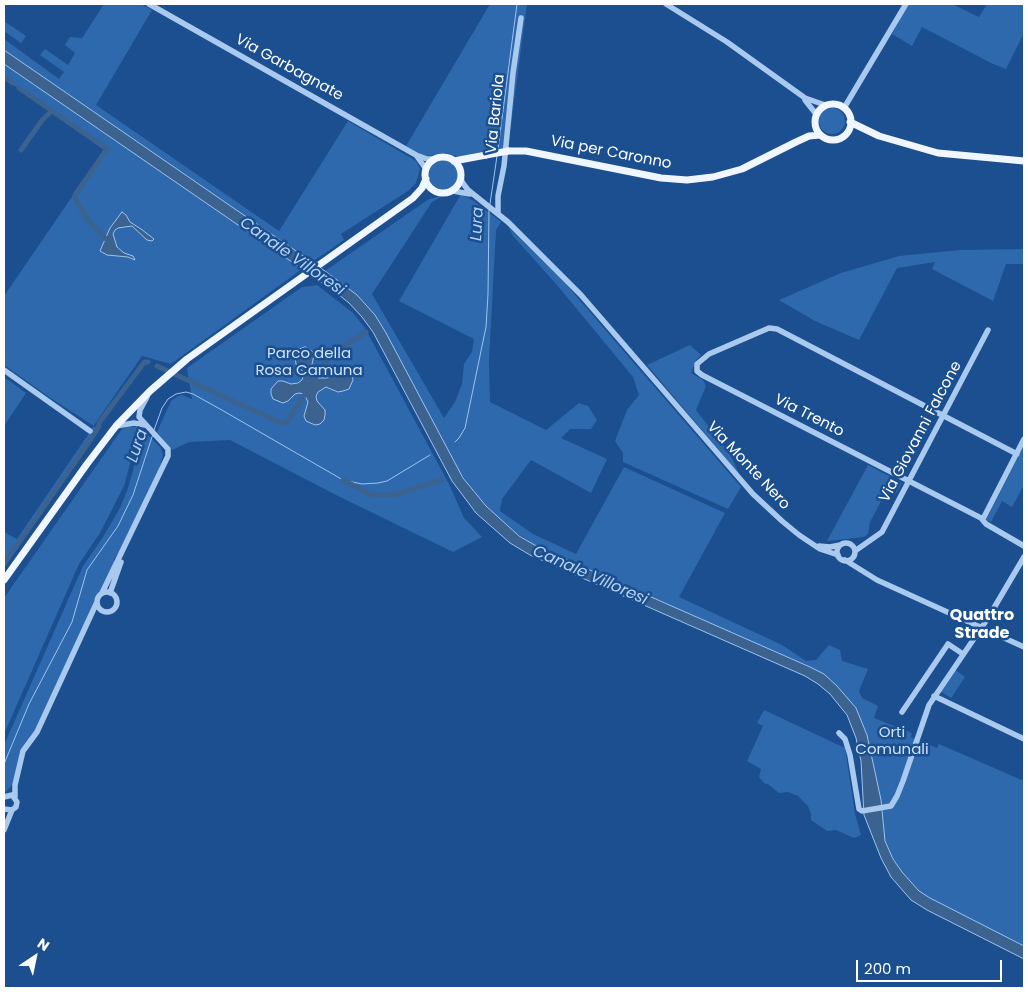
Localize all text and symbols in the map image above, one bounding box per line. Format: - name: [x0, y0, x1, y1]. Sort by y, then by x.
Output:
- street label: Via Garbagnate: [232, 31, 346, 105]
- street label: Via Bariola: [483, 73, 509, 155]
- street label: Via per Caronno: [549, 132, 673, 174]
- water label: Lura: [468, 207, 488, 241]
- water label: Canale Villoresi: [236, 214, 348, 300]
- park label: Parco della Rosa Camuna: [255, 345, 363, 380]
- street label: Via Giovanni Falcone: [876, 358, 966, 506]
- street label: Via Trento: [771, 391, 847, 441]
- street label: Via Monte Nero: [703, 418, 793, 514]
- water label: Lura: [123, 427, 153, 465]
- water label: Canale Villoresi: [530, 542, 650, 610]
- district label: Quattro Strade: [950, 606, 1014, 644]
- park label: Orti Comunali: [855, 724, 929, 759]
- north arrow: [10, 932, 60, 982]
- text: N: [33, 933, 53, 956]
- scale bar: [858, 950, 1004, 982]
- text: 200 m: [864, 958, 911, 979]

